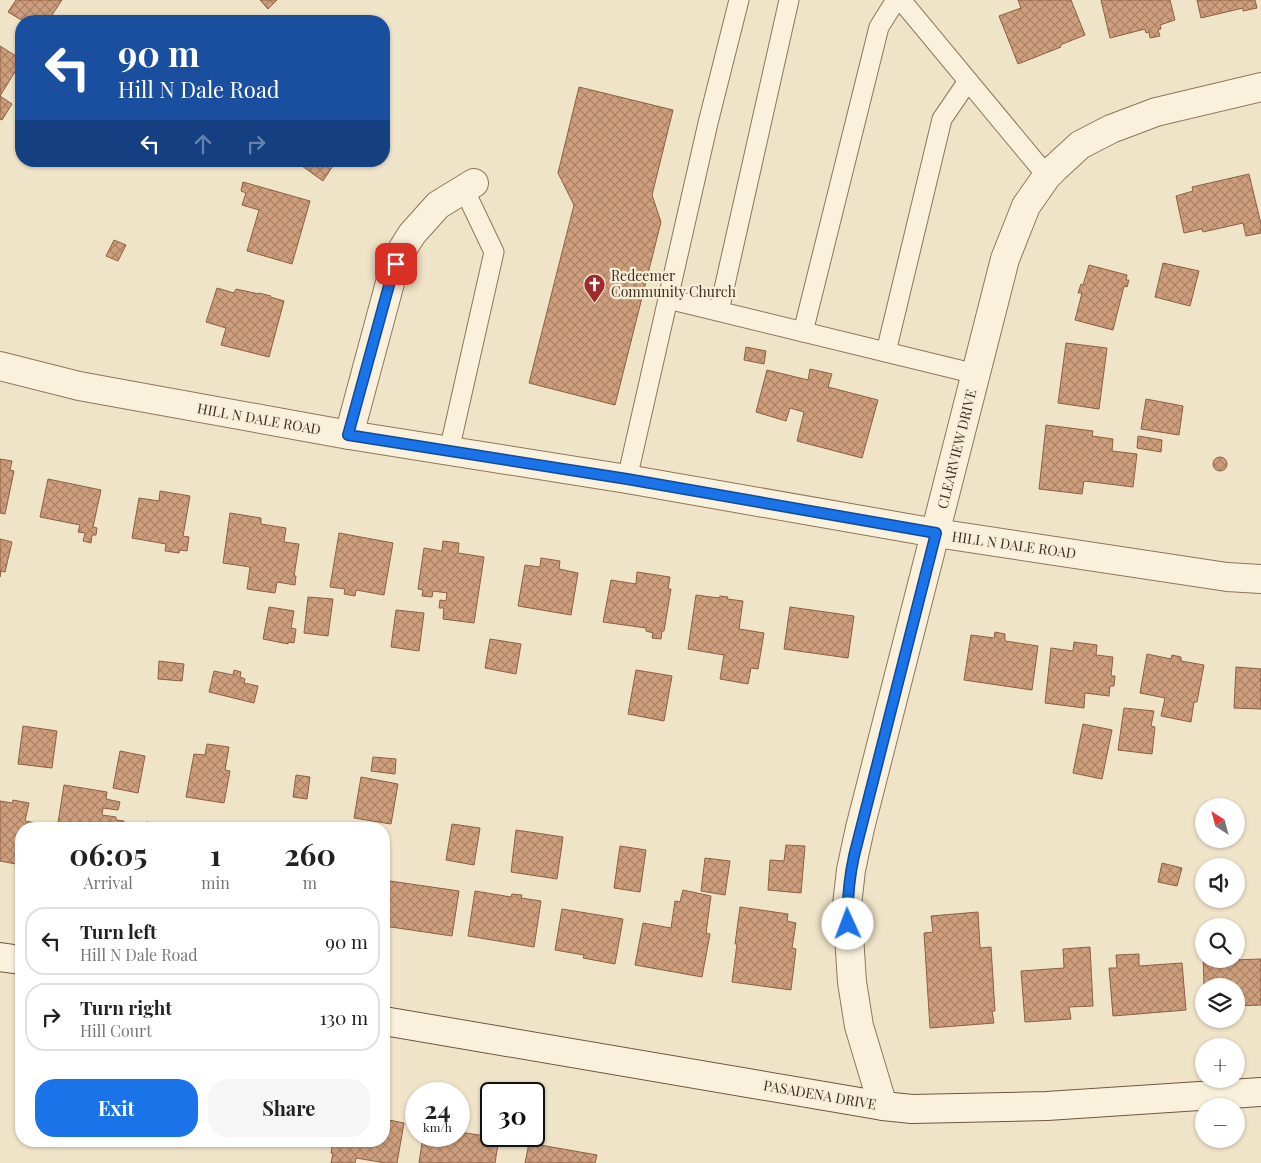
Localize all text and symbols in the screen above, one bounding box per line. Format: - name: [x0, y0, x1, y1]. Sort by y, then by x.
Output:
- text: 90 m: [118, 29, 200, 76]
- icon: left: [35, 35, 100, 100]
- text: Hill N Dale Road: [118, 74, 280, 104]
- icon: left: [136, 130, 164, 158]
- icon: ahead: [189, 130, 217, 158]
- icon: right: [242, 130, 270, 158]
- pin: [375, 243, 417, 285]
- icon: arrive: [382, 250, 410, 278]
- place label: Redeemer Community Church: [611, 266, 737, 301]
- church icon: Redeemer Community Church: [583, 272, 607, 303]
- street label: CLEARVIEW DRIVE: [932, 387, 981, 511]
- street label: HILL N DALE ROAD: [196, 398, 322, 439]
- street label: HILL N DALE ROAD: [951, 526, 1077, 563]
- north arrow: [1195, 798, 1245, 848]
- map controls: [1195, 798, 1245, 1148]
- text: 06:05: [69, 834, 147, 874]
- text: 1: [210, 834, 221, 874]
- text: 260: [284, 834, 336, 874]
- button: sound: [1195, 858, 1245, 908]
- text: Arrival: [84, 872, 133, 893]
- text: min: [201, 872, 230, 893]
- text: m: [303, 872, 317, 893]
- position arrow: [821, 897, 873, 949]
- text: Turn left: [80, 918, 157, 944]
- button: search: [1195, 918, 1245, 968]
- icon: left: [37, 927, 65, 955]
- text: 90 m: [325, 928, 368, 954]
- text: Hill N Dale Road: [80, 944, 198, 965]
- button: layers: [1195, 978, 1245, 1028]
- text: Turn right: [80, 994, 172, 1020]
- icon: right: [37, 1003, 65, 1031]
- text: 130 m: [320, 1004, 368, 1030]
- text: Hill Court: [80, 1020, 152, 1041]
- button: +: [1195, 1038, 1245, 1088]
- street label: PASADENA DRIVE: [762, 1075, 878, 1114]
- button: Exit: [35, 1079, 198, 1137]
- button: Share: [208, 1079, 370, 1137]
- speed limit sign: 30: [480, 1082, 545, 1147]
- text: 24: [424, 1092, 451, 1125]
- button: −: [1195, 1098, 1245, 1148]
- text: km/h: [423, 1119, 452, 1135]

